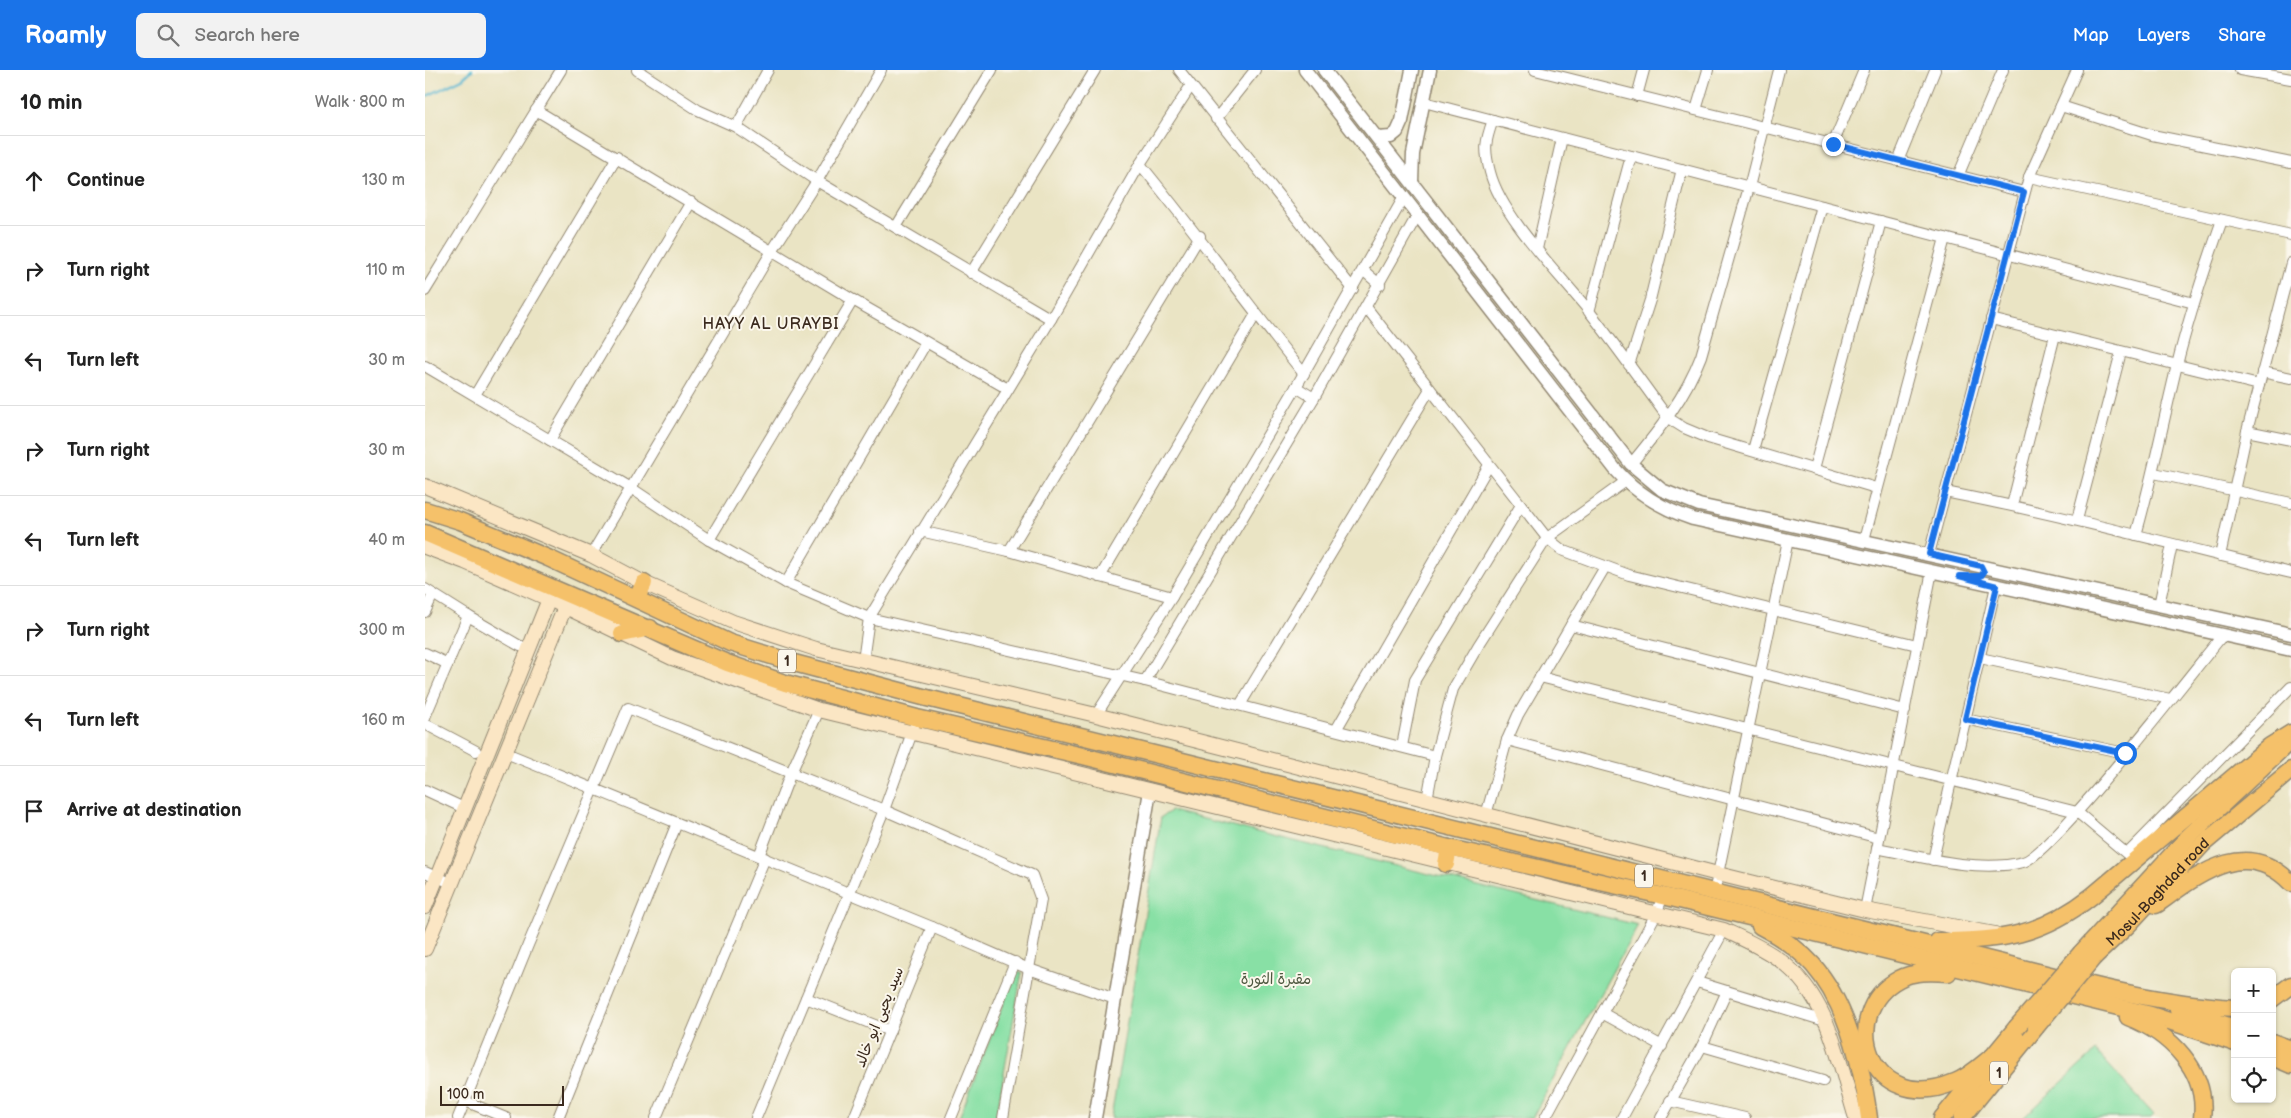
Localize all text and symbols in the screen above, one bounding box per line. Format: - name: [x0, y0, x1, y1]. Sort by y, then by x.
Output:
- search box: [136, 13, 486, 58]
- text: Roamly: [25, 21, 106, 50]
- icon: search: [154, 21, 182, 49]
- text: Search here: [194, 24, 300, 47]
- text: Map: [2073, 25, 2109, 46]
- text: Layers: [2137, 25, 2190, 46]
- text: Share: [2218, 25, 2266, 46]
- text: 10 min: [20, 90, 82, 115]
- text: Walk · 800 m: [315, 93, 405, 112]
- route end: [1822, 133, 1845, 156]
- icon: ahead: [20, 167, 48, 195]
- text: Continue: [67, 169, 145, 192]
- text: 130 m: [362, 171, 405, 190]
- icon: right: [20, 257, 48, 285]
- text: Turn right: [67, 259, 150, 282]
- text: 110 m: [366, 261, 405, 280]
- district label: HAYY AL URAYBI: [703, 315, 839, 334]
- icon: left: [20, 347, 48, 375]
- text: Turn left: [67, 349, 139, 372]
- text: 30 m: [368, 351, 405, 370]
- icon: right: [20, 437, 48, 465]
- text: Turn right: [67, 439, 150, 462]
- text: 30 m: [368, 441, 405, 460]
- icon: left: [20, 527, 48, 555]
- text: Turn left: [67, 529, 139, 552]
- text: 40 m: [368, 531, 405, 550]
- icon: right: [20, 617, 48, 645]
- text: Turn right: [67, 619, 150, 642]
- text: 300 m: [359, 621, 405, 640]
- road number: 1: [778, 650, 796, 672]
- icon: left: [20, 707, 48, 735]
- text: Turn left: [67, 709, 139, 732]
- text: 160 m: [362, 711, 405, 730]
- route start: [2114, 742, 2137, 765]
- icon: arrive: [20, 797, 48, 825]
- text: Arrive at destination: [67, 799, 242, 822]
- street label: Mosul-Baghdad road: [2102, 834, 2213, 951]
- road number: 1: [1635, 864, 1653, 888]
- street label: سيد يحيى ابو خالد: [851, 964, 908, 1070]
- map controls: [2231, 968, 2276, 1103]
- button: +: [2231, 968, 2276, 1013]
- park label: مقبرة الثورة: [1241, 970, 1311, 989]
- button: −: [2231, 1013, 2276, 1058]
- button: locate: [2231, 1058, 2276, 1103]
- road number: 1: [1990, 1061, 2008, 1084]
- scale bar: [440, 1083, 564, 1106]
- text: 100 m: [447, 1086, 484, 1103]

